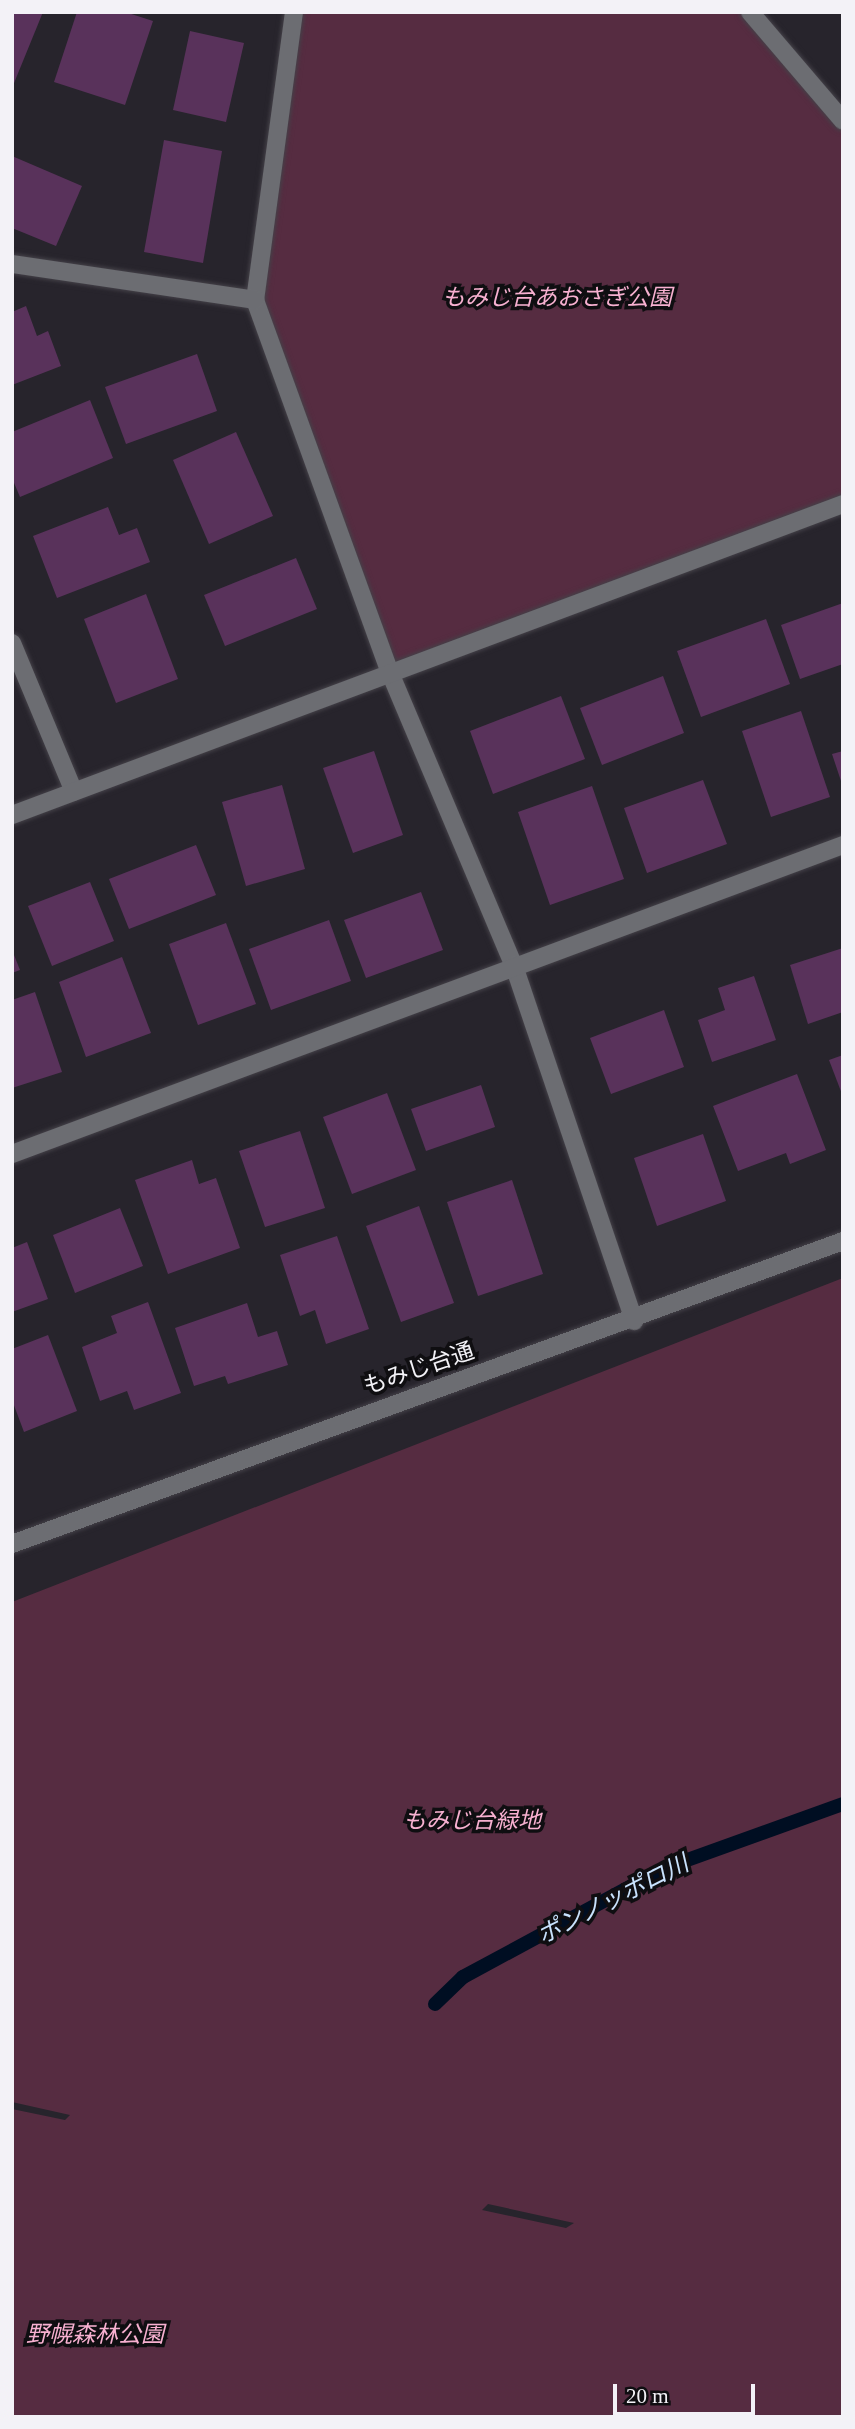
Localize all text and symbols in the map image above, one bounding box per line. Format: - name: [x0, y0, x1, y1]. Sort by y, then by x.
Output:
- park label: もみじ台あおさぎ公園: [442, 284, 672, 312]
- street label: もみじ台通: [360, 1337, 478, 1401]
- park label: もみじ台緑地: [403, 1807, 541, 1835]
- water label: ポンノッポロ川: [532, 1849, 694, 1951]
- park label: 野幌森林公園: [26, 2321, 164, 2349]
- scale bar: [617, 2370, 759, 2414]
- text: 20 m: [626, 2384, 669, 2408]

